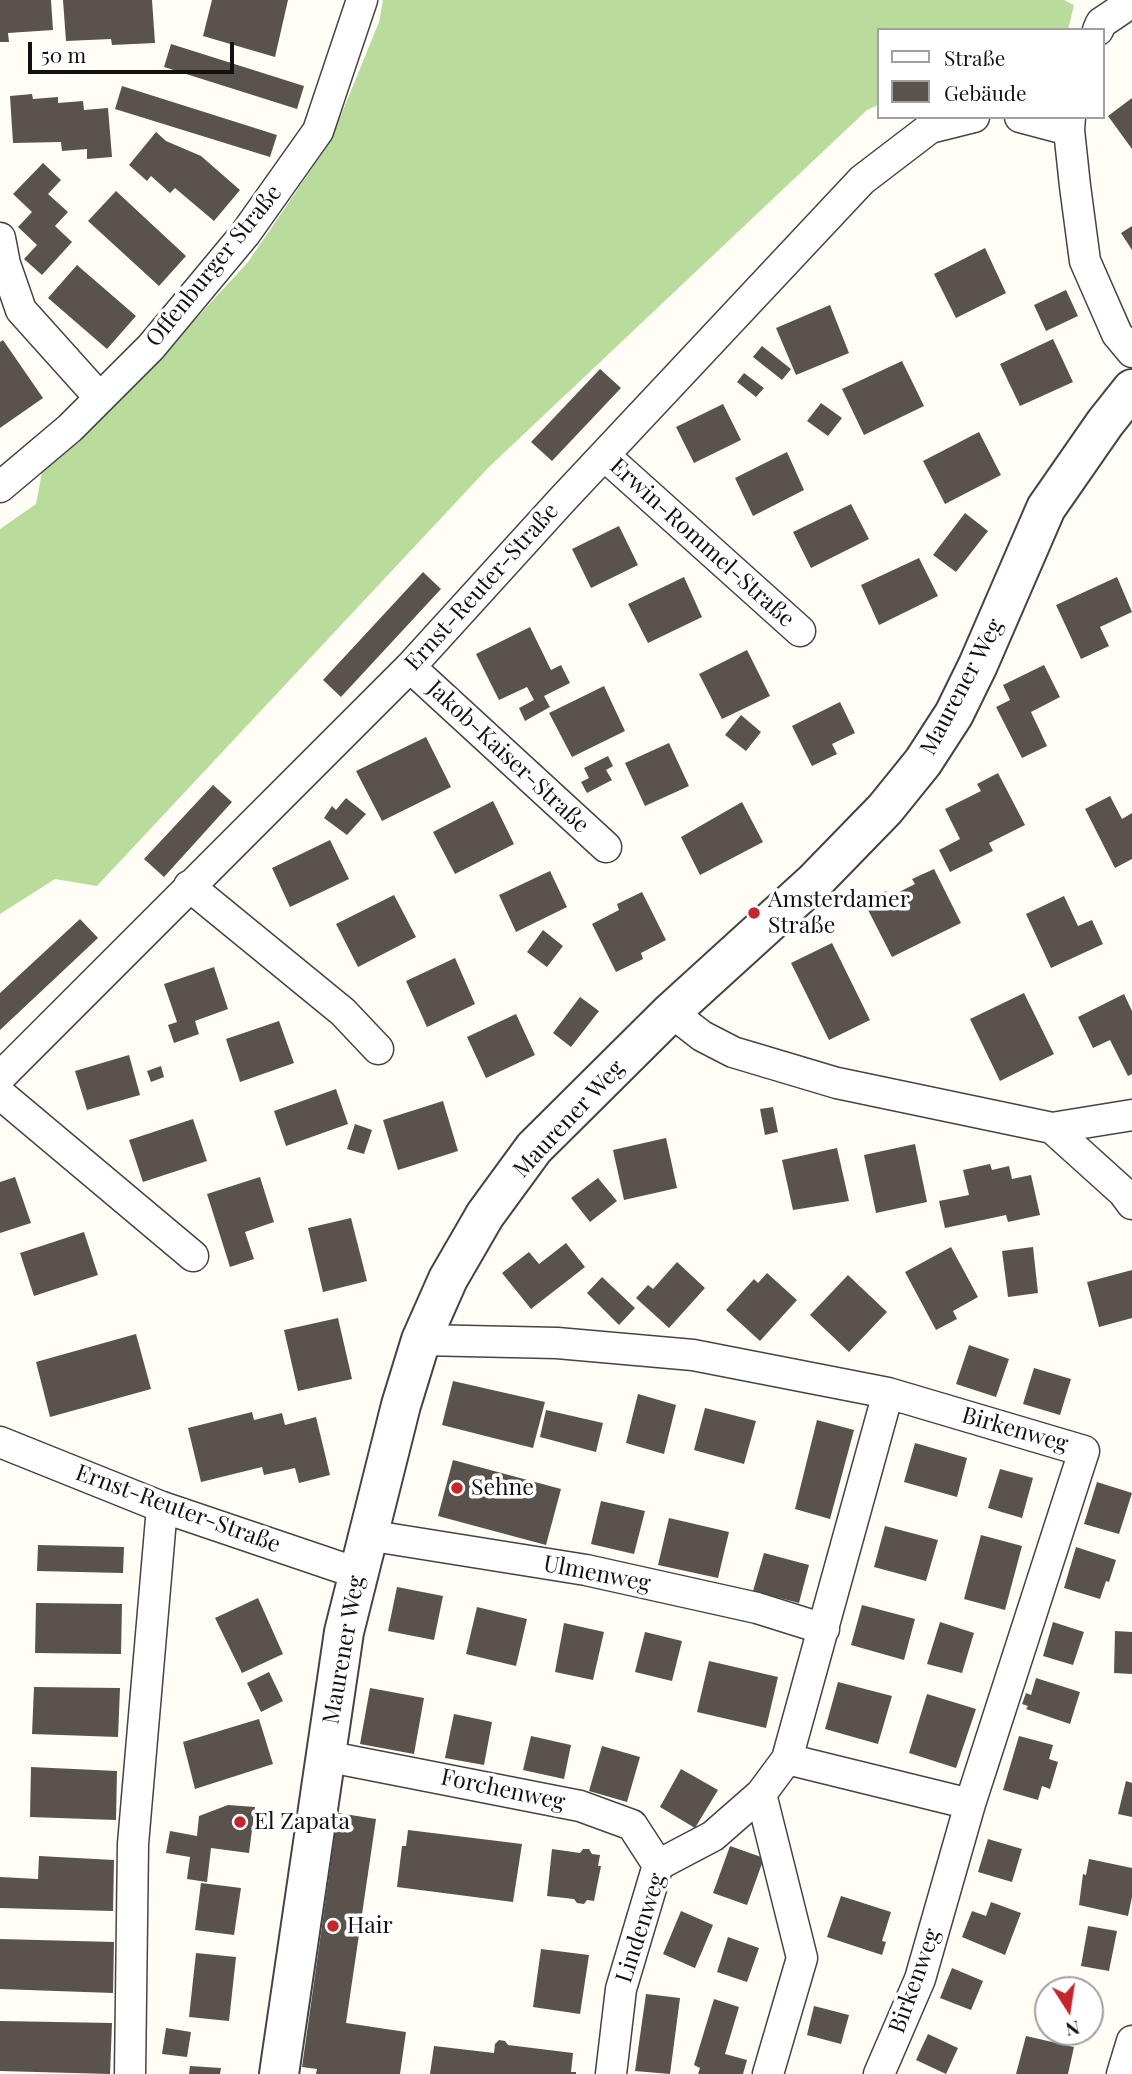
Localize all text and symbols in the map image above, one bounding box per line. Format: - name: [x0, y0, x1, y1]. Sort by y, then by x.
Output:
- scale bar: [32, 28, 238, 72]
- legend: [876, 28, 1104, 119]
- text: 50 m: [41, 40, 86, 68]
- text: Straße: [944, 43, 1005, 71]
- text: Gebäude: [944, 78, 1027, 106]
- street label: Offenburger Straße: [140, 180, 288, 352]
- street label: Erwin-Rommel-Straße: [604, 453, 800, 633]
- street label: Ernst-Reuter-Straße: [399, 498, 565, 676]
- street label: Maurener Weg: [914, 614, 1010, 760]
- street label: Jakob-Kaiser-Straße: [421, 675, 595, 839]
- place label: Amsterdamer Straße: [768, 886, 910, 940]
- marker: Amsterdamer Straße: [746, 905, 762, 921]
- street label: Maurener Weg: [508, 1055, 630, 1183]
- street label: Birkenweg: [959, 1402, 1071, 1458]
- street label: Ernst-Reuter-Straße: [72, 1459, 284, 1559]
- place label: Sehne: [471, 1474, 534, 1502]
- marker: Sehne: [449, 1480, 465, 1496]
- street label: Ulmenweg: [541, 1550, 653, 1598]
- street label: Maurener Weg: [317, 1574, 371, 1726]
- street label: Forchenweg: [438, 1763, 568, 1817]
- place label: El Zapata: [254, 1808, 350, 1836]
- marker: El Zapata: [232, 1814, 248, 1830]
- street label: Lindenweg: [610, 1870, 672, 1986]
- place label: Hair: [347, 1912, 393, 1940]
- marker: Hair: [325, 1918, 341, 1934]
- street label: Birkenweg: [883, 1925, 947, 2037]
- north arrow: [1034, 1976, 1104, 2046]
- text: N: [1064, 2015, 1082, 2044]

